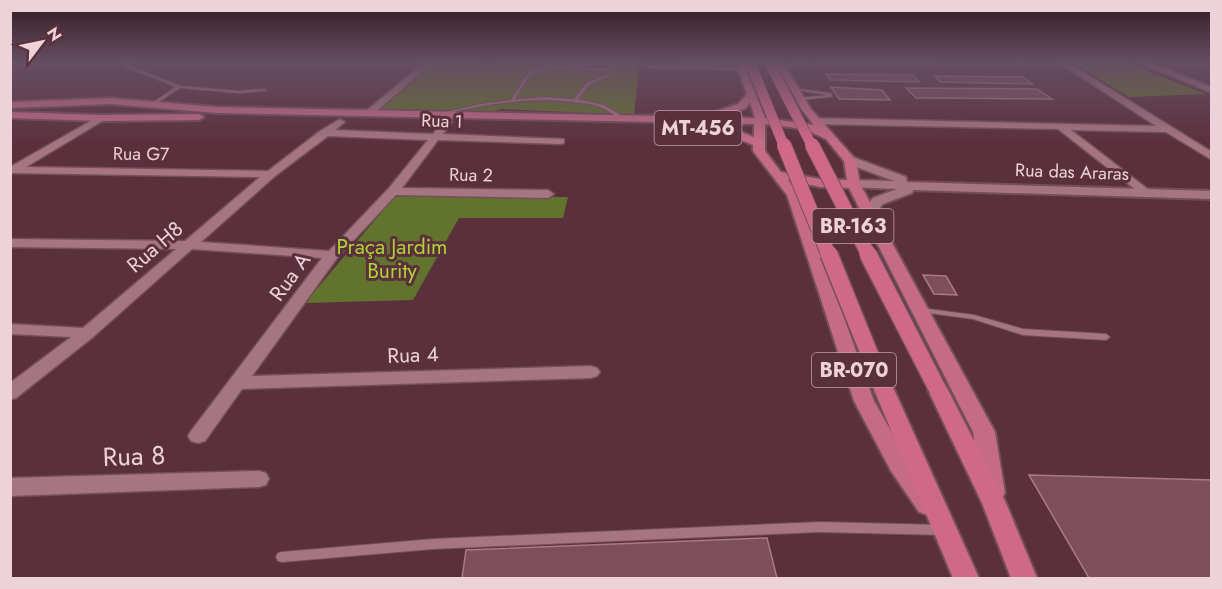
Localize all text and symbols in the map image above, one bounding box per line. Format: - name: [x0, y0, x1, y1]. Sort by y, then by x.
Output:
- north arrow: [12, 12, 72, 72]
- text: N: [41, 23, 67, 46]
- street label: Rua 1: [421, 107, 463, 135]
- road number: MT-456: [654, 111, 742, 145]
- street label: Rua G7: [113, 141, 170, 168]
- street label: Rua das Araras: [1015, 157, 1129, 187]
- street label: Rua 2: [449, 162, 493, 188]
- road number: BR-163: [812, 209, 894, 243]
- street label: Rua H8: [120, 214, 190, 280]
- park label: Praça Jardim Burity: [337, 232, 448, 286]
- street label: Rua A: [262, 247, 318, 307]
- street label: Rua 4: [387, 339, 439, 371]
- road number: BR-070: [812, 353, 896, 387]
- street label: Rua 8: [102, 436, 166, 476]

